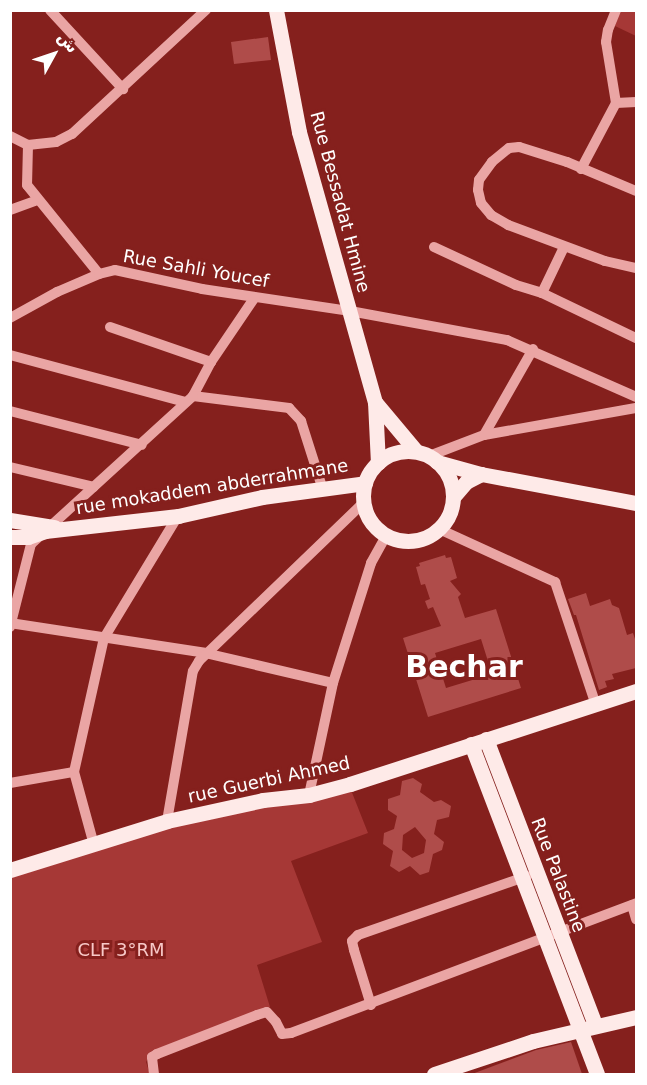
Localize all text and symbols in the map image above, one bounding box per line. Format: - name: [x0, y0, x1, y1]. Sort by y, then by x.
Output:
- north arrow: [24, 24, 84, 84]
- text: ش: [54, 28, 83, 57]
- street label: Rue Bessadat Hmine: [305, 109, 375, 295]
- street label: Rue Sahli Youcef: [121, 246, 271, 292]
- street label: rue mokaddem abderrahmane: [74, 455, 350, 519]
- district label: Bechar: [405, 649, 523, 685]
- street label: rue Guerbi Ahmed: [186, 752, 352, 808]
- street label: Rue Palastine: [526, 815, 590, 935]
- park label: CLF 3°RM: [77, 939, 165, 961]

